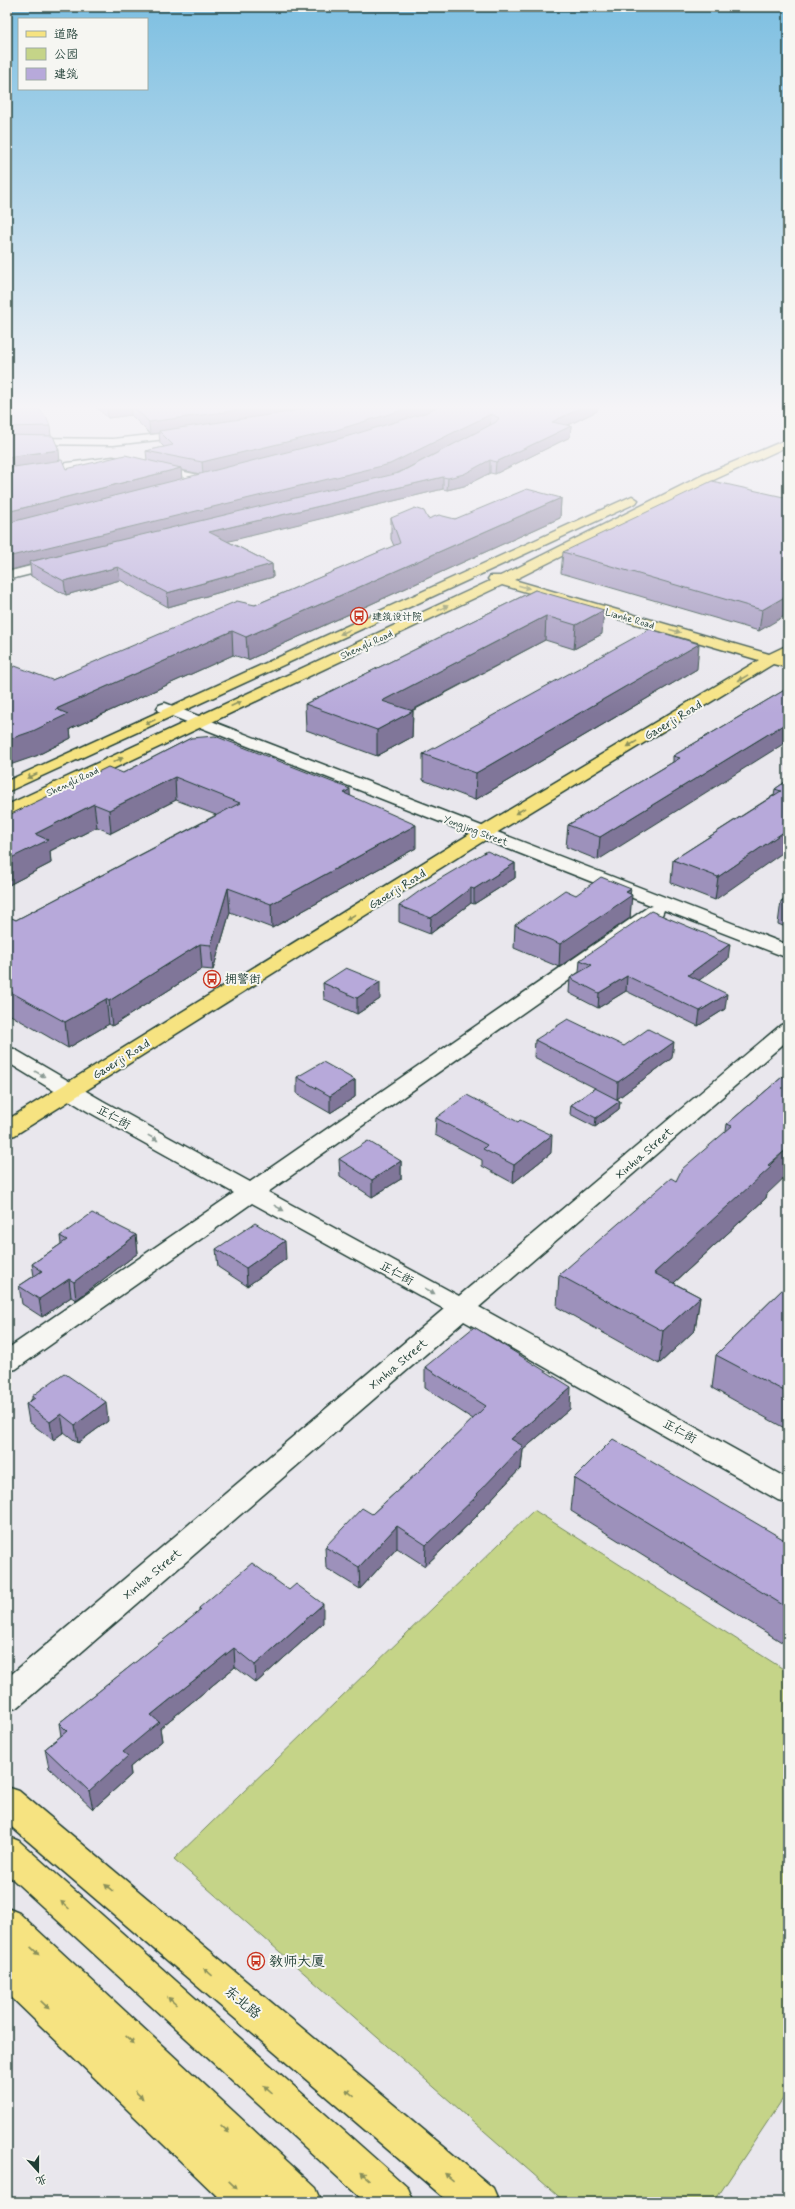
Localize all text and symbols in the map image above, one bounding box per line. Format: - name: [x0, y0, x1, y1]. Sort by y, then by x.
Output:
- legend: [18, 18, 148, 90]
- text: 道路: [54, 27, 78, 43]
- text: 公园: [54, 47, 78, 63]
- text: 建筑: [54, 67, 78, 83]
- one-way arrow: [518, 584, 530, 590]
- one-way arrow: [437, 605, 448, 611]
- bus stop icon: 建筑设计院: [349, 606, 369, 626]
- street label: Lianhe Road: [603, 606, 656, 633]
- place label: 建筑设计院: [372, 611, 422, 624]
- street label: Shengli Road: [338, 628, 395, 663]
- one-way arrow: [670, 628, 682, 634]
- one-way arrow: [339, 629, 350, 635]
- one-way arrow: [737, 674, 749, 681]
- street label: Gaoerji Road: [642, 697, 705, 744]
- one-way arrow: [230, 701, 242, 707]
- one-way arrow: [145, 719, 156, 725]
- one-way arrow: [626, 741, 638, 748]
- one-way arrow: [113, 756, 125, 762]
- street label: Shengli Road: [44, 765, 101, 800]
- one-way arrow: [26, 773, 38, 779]
- one-way arrow: [514, 808, 526, 815]
- street label: Yongjing Street: [441, 813, 510, 851]
- street label: Gaoerji Road: [366, 866, 429, 914]
- one-way arrow: [346, 913, 356, 921]
- bus stop icon: 拥警街: [202, 969, 222, 989]
- place label: 拥警街: [225, 972, 261, 988]
- street label: Gaoerji Road: [90, 1036, 153, 1084]
- one-way arrow: [34, 1071, 46, 1078]
- street label: 正仁街: [94, 1102, 133, 1134]
- street label: Xinhua Street: [612, 1124, 677, 1183]
- one-way arrow: [147, 1135, 159, 1142]
- one-way arrow: [273, 1205, 285, 1211]
- street label: 正仁街: [377, 1258, 416, 1290]
- one-way arrow: [424, 1288, 436, 1294]
- street label: Xinhua Street: [366, 1336, 431, 1394]
- street label: 正仁街: [660, 1416, 699, 1448]
- street label: Xinhua Street: [120, 1546, 185, 1604]
- one-way arrow: [104, 1884, 114, 1893]
- one-way arrow: [60, 1900, 70, 1910]
- one-way arrow: [30, 1947, 41, 1956]
- bus stop icon: 教师大厦: [246, 1951, 266, 1971]
- place label: 教师大厦: [269, 1953, 325, 1971]
- one-way arrow: [203, 1968, 213, 1977]
- street label: 东北路: [220, 1982, 264, 2023]
- one-way arrow: [167, 1997, 177, 2006]
- one-way arrow: [40, 2000, 50, 2010]
- one-way arrow: [125, 2036, 135, 2045]
- one-way arrow: [263, 2084, 273, 2093]
- one-way arrow: [345, 2088, 355, 2097]
- one-way arrow: [134, 2090, 144, 2100]
- one-way arrow: [220, 2125, 230, 2134]
- north arrow: [18, 2151, 58, 2191]
- text: 北: [34, 2171, 49, 2188]
- one-way arrow: [360, 2172, 369, 2181]
- one-way arrow: [444, 2172, 455, 2181]
- one-way arrow: [228, 2180, 238, 2189]

